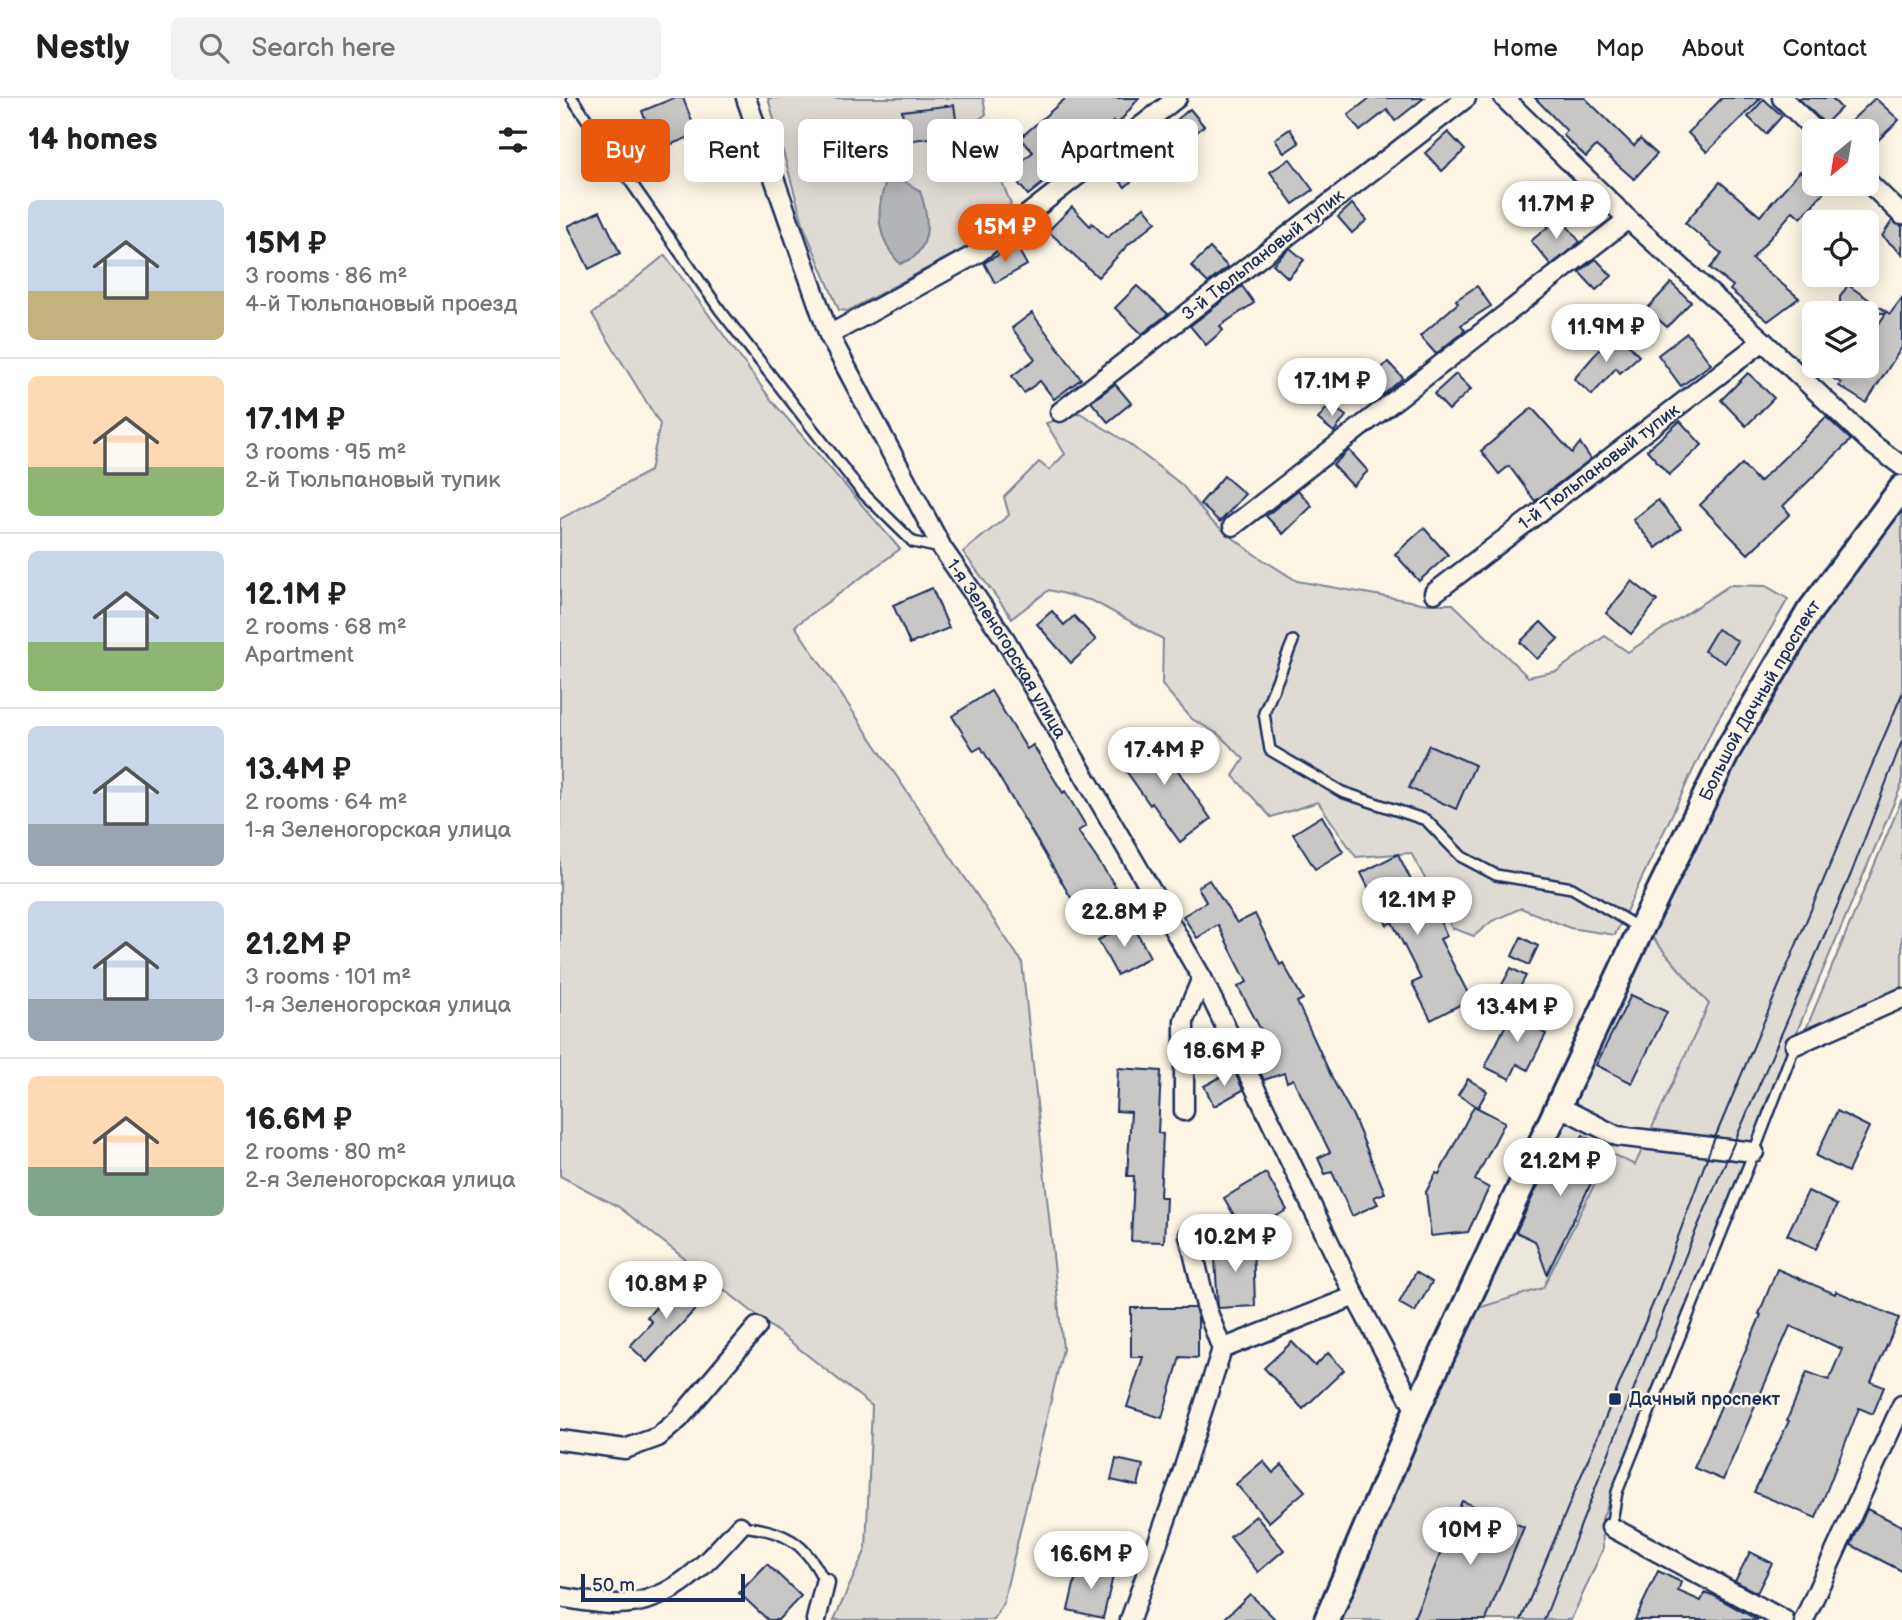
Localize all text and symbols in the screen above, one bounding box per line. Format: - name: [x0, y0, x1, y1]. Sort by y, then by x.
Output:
- search box: [171, 17, 661, 80]
- text: Nestly: [35, 28, 129, 68]
- icon: search: [195, 29, 233, 67]
- text: Search here: [251, 33, 395, 64]
- text: Home: [1493, 34, 1558, 63]
- text: Map: [1596, 34, 1644, 63]
- text: About: [1682, 34, 1744, 63]
- text: Contact: [1782, 34, 1867, 63]
- chip: Buy: [581, 119, 670, 182]
- chip: Rent: [684, 119, 784, 182]
- chip: Filters: [798, 119, 913, 182]
- chip: New: [927, 119, 1023, 182]
- chip: Apartment: [1037, 119, 1198, 182]
- north arrow: [1802, 119, 1880, 196]
- map controls: [1802, 119, 1879, 378]
- icon: filters: [494, 121, 532, 159]
- text: 14 homes: [28, 122, 157, 158]
- pin: 11.7M ₽: [1491, 181, 1621, 241]
- street label: 3-й Тюльпановый тупик: [1178, 185, 1349, 325]
- text: 11.7M ₽: [1518, 190, 1594, 218]
- pin: 15M ₽: [956, 204, 1054, 264]
- button: locate: [1802, 210, 1879, 287]
- text: 15M ₽: [974, 213, 1036, 241]
- text: 15M ₽: [245, 226, 326, 262]
- icon: home: [84, 228, 168, 312]
- text: 3 rooms · 86 m²: [245, 262, 407, 290]
- text: 4-й Тюльпановый проезд: [245, 290, 518, 318]
- button: layers: [1802, 301, 1879, 378]
- pin: 11.9M ₽: [1541, 304, 1671, 364]
- text: 11.9M ₽: [1567, 313, 1645, 341]
- pin: 17.1M ₽: [1267, 358, 1397, 418]
- text: 17.1M ₽: [1294, 367, 1370, 395]
- street label: 1-й Тюльпановый тупик: [1514, 399, 1684, 534]
- text: 17.1M ₽: [245, 402, 345, 438]
- icon: home: [84, 404, 168, 488]
- text: 3 rooms · 95 m²: [245, 438, 406, 466]
- text: 2-й Тюльпановый тупик: [245, 466, 501, 494]
- street label: 1-я Зеленогорская улица: [942, 555, 1071, 743]
- text: 12.1M ₽: [245, 577, 346, 613]
- icon: home: [84, 579, 168, 663]
- street label: Большой Дачный проспект: [1695, 595, 1825, 804]
- text: 2 rooms · 68 m²: [245, 613, 407, 641]
- text: Apartment: [245, 641, 354, 669]
- pin: 17.4M ₽: [1099, 728, 1229, 787]
- text: 17.4M ₽: [1124, 736, 1204, 764]
- text: 13.4M ₽: [245, 752, 351, 788]
- icon: home: [84, 754, 168, 838]
- text: 2 rooms · 64 m²: [245, 788, 407, 816]
- text: 1-я Зеленогорская улица: [245, 816, 511, 844]
- pin: 12.1M ₽: [1352, 878, 1482, 937]
- text: 12.1M ₽: [1378, 886, 1456, 914]
- pin: 22.8M ₽: [1059, 890, 1189, 949]
- text: 22.8M ₽: [1081, 898, 1167, 926]
- text: 21.2M ₽: [245, 927, 351, 963]
- icon: home: [84, 929, 168, 1013]
- text: 3 rooms · 101 m²: [245, 963, 411, 991]
- pin: 13.4M ₽: [1452, 984, 1582, 1044]
- text: 1-я Зеленогорская улица: [245, 991, 511, 1019]
- text: 13.4M ₽: [1476, 993, 1558, 1021]
- pin: 18.6M ₽: [1159, 1028, 1289, 1088]
- text: 18.6M ₽: [1183, 1037, 1265, 1065]
- text: 16.6M ₽: [245, 1102, 352, 1138]
- icon: home: [84, 1104, 168, 1188]
- text: 2 rooms · 80 m²: [245, 1138, 406, 1166]
- pin: 21.2M ₽: [1495, 1138, 1625, 1198]
- text: 21.2M ₽: [1519, 1147, 1601, 1175]
- text: 2-я Зеленогорская улица: [245, 1166, 516, 1194]
- pin: 10.2M ₽: [1170, 1214, 1300, 1274]
- text: 10.2M ₽: [1194, 1223, 1276, 1251]
- pin: 10.8M ₽: [601, 1262, 731, 1321]
- text: 10.8M ₽: [625, 1270, 707, 1298]
- place label: Дачный проспект: [1629, 1389, 1780, 1410]
- marker: Дачный проспект: [1607, 1391, 1623, 1407]
- pin: 10M ₽: [1421, 1508, 1519, 1567]
- text: 10M ₽: [1438, 1516, 1502, 1544]
- pin: 16.6M ₽: [1026, 1532, 1156, 1591]
- text: 16.6M ₽: [1050, 1540, 1132, 1568]
- scale bar: [581, 1571, 746, 1603]
- text: 50 m: [592, 1574, 635, 1597]

